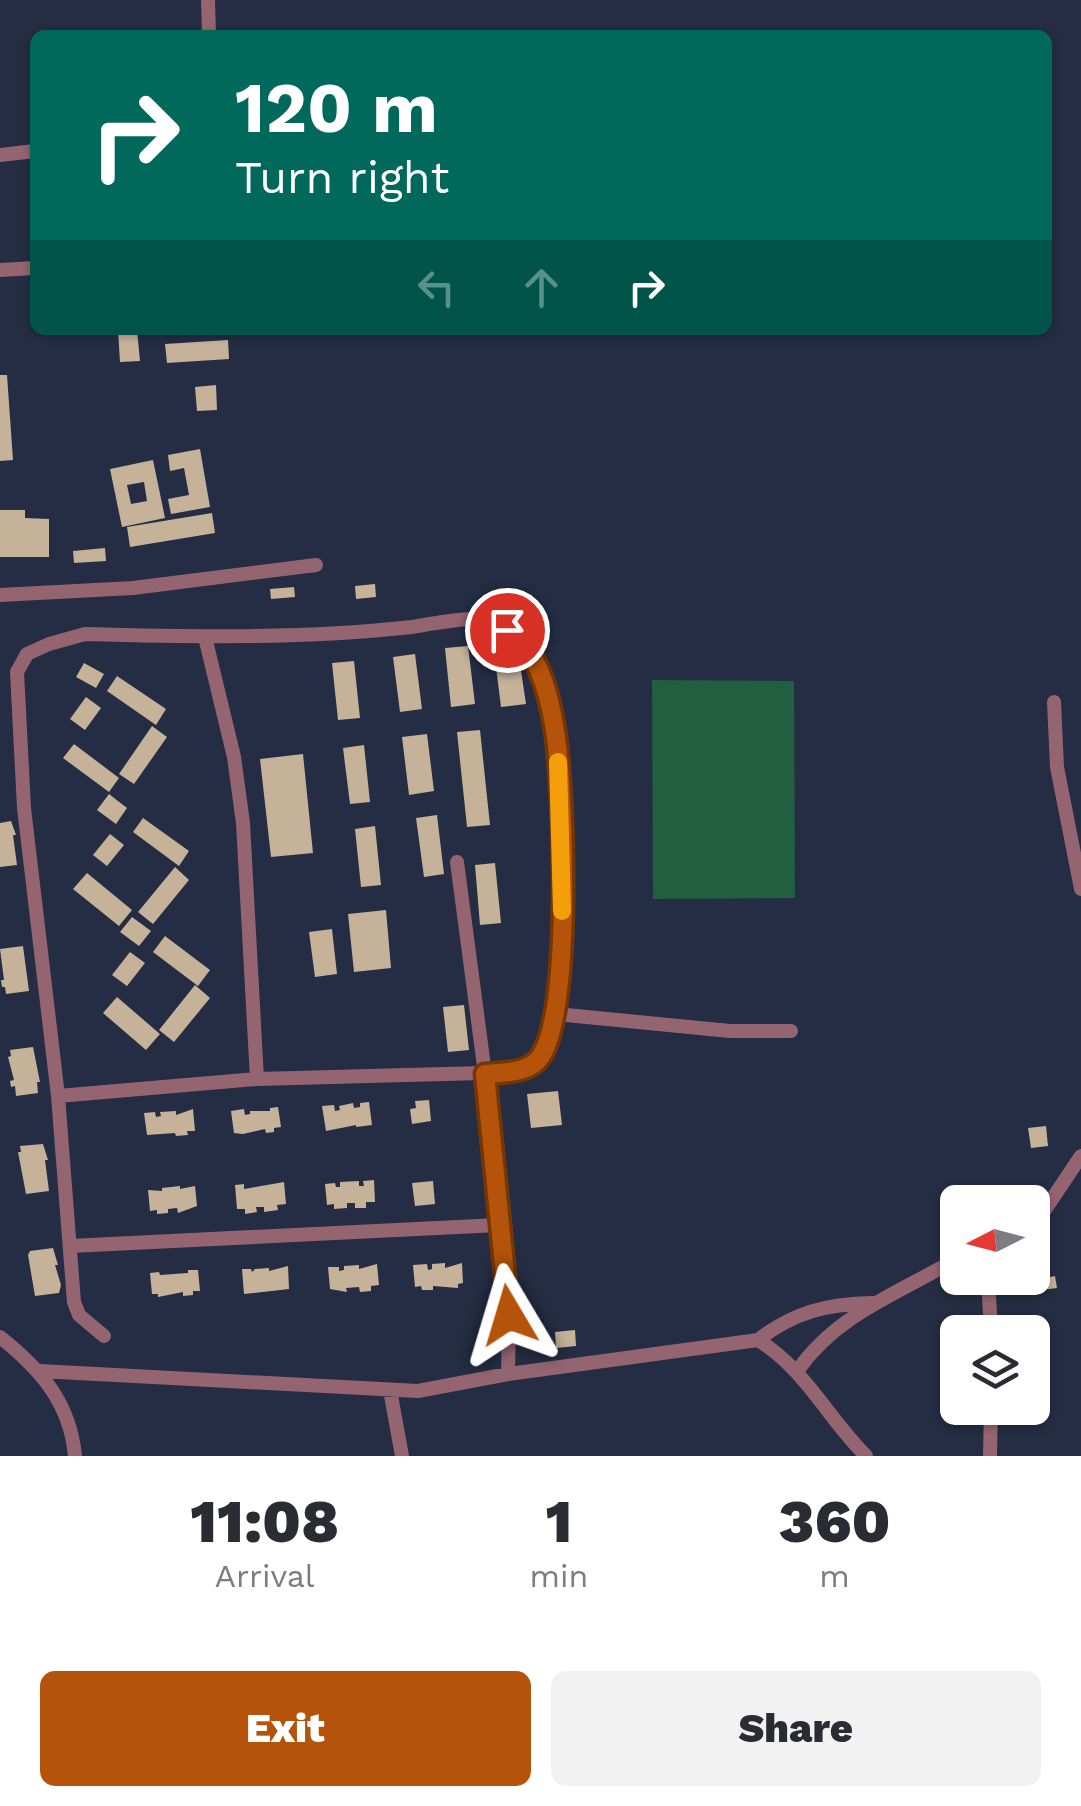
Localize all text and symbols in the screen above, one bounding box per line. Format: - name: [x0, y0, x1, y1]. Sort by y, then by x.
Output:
- text: 120 m: [235, 67, 438, 149]
- icon: right: [70, 70, 200, 200]
- text: Turn right: [235, 151, 449, 204]
- icon: left: [409, 260, 464, 315]
- icon: ahead: [514, 260, 569, 315]
- icon: right: [619, 260, 674, 315]
- pin: [465, 588, 550, 673]
- icon: arrive: [480, 603, 535, 658]
- north arrow: [940, 1185, 1050, 1295]
- map controls: [940, 1185, 1050, 1425]
- position arrow: [457, 1263, 561, 1367]
- button: layers: [940, 1315, 1050, 1425]
- text: 11:08: [190, 1486, 339, 1557]
- text: 1: [545, 1486, 572, 1557]
- text: 360: [779, 1486, 891, 1557]
- text: Arrival: [215, 1557, 315, 1595]
- text: min: [529, 1557, 588, 1595]
- text: m: [819, 1557, 850, 1595]
- button: Exit: [40, 1671, 531, 1786]
- button: Share: [551, 1671, 1041, 1786]

